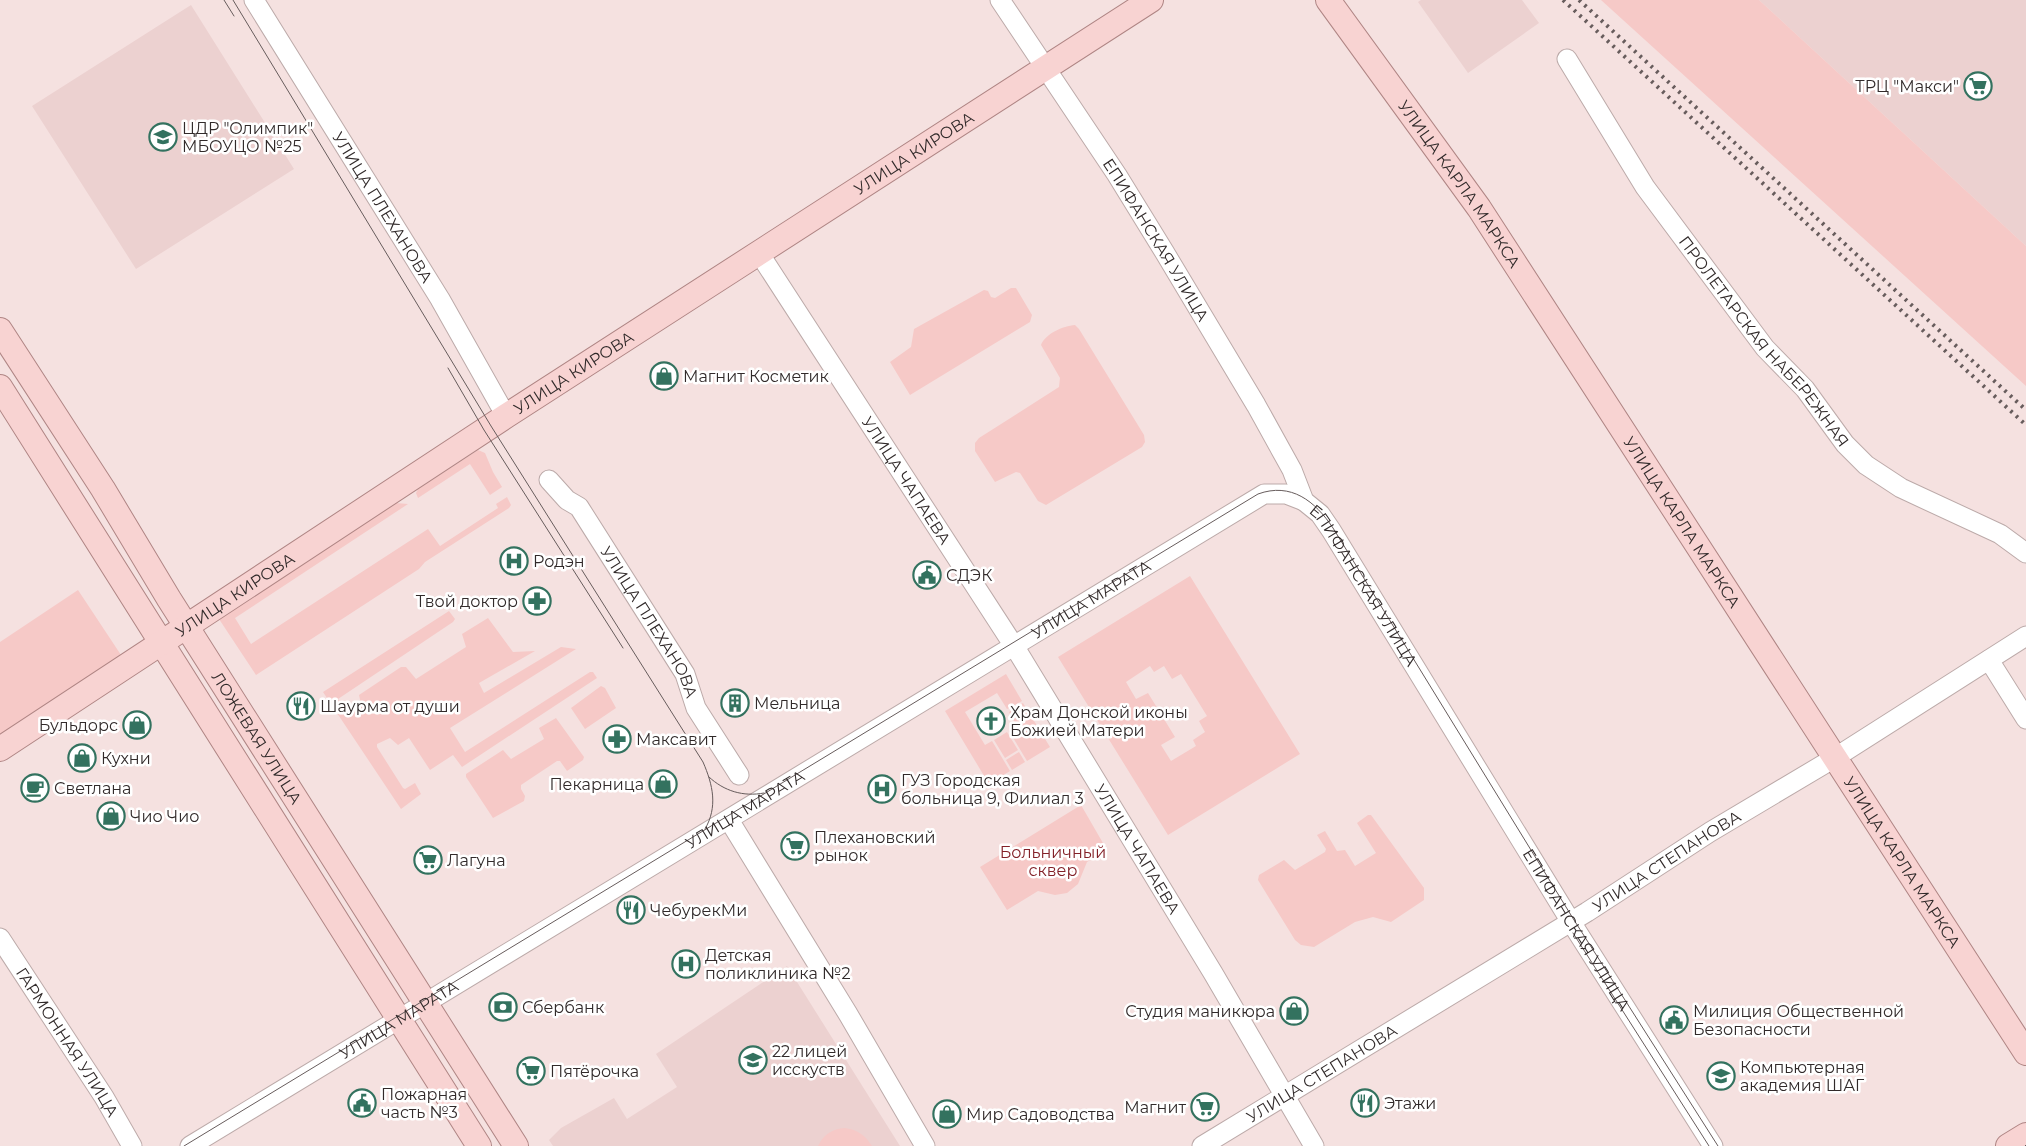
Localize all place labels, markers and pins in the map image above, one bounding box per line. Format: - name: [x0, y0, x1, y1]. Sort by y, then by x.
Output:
- supermarket icon: ТРЦ "Макси": [1963, 71, 1993, 101]
- place label: ТРЦ "Макси": [1855, 77, 1959, 96]
- place label: ЦДР "Олимпик" МБОУЦО №25: [182, 119, 313, 156]
- school or university icon: ЦДР "Олимпик" МБОУЦО №25: [148, 122, 178, 152]
- shop icon: Магнит Косметик: [649, 361, 679, 391]
- place label: Магнит Косметик: [683, 367, 830, 386]
- hospital icon: Родэн: [499, 546, 529, 576]
- place label: Родэн: [533, 552, 585, 571]
- public building icon: СДЭК: [912, 560, 942, 590]
- place label: СДЭК: [946, 566, 992, 585]
- pharmacy icon: Твой доктор: [522, 586, 552, 616]
- place label: Твой доктор: [416, 592, 518, 611]
- building icon: Мельница: [720, 688, 750, 718]
- restaurant icon: Шаурма от души: [286, 691, 316, 721]
- place label: Мельница: [754, 694, 840, 713]
- place label: Шаурма от души: [320, 697, 460, 716]
- place label: Храм Донской иконы Божией Матери: [1010, 703, 1188, 740]
- church icon: Храм Донской иконы Божией Матери: [976, 706, 1006, 736]
- shop icon: Бульдорс: [122, 710, 152, 740]
- place label: Бульдорс: [39, 716, 118, 735]
- pharmacy icon: Максавит: [602, 724, 632, 754]
- place label: Максавит: [636, 730, 717, 749]
- shop icon: Кухни: [67, 743, 97, 773]
- place label: Кухни: [101, 749, 151, 768]
- shop icon: Пекарница: [648, 769, 678, 799]
- place label: ГУЗ Городская больница 9, Филиал 3: [901, 771, 1084, 808]
- cafe icon: Светлана: [20, 773, 50, 803]
- hospital icon: ГУЗ Городская больница 9, Филиал 3: [867, 774, 897, 804]
- place label: Пекарница: [549, 775, 644, 794]
- place label: Светлана: [54, 779, 131, 798]
- shop icon: Чио Чио: [96, 801, 126, 831]
- place label: Чио Чио: [130, 807, 199, 826]
- place label: Плехановский рынок: [814, 828, 936, 865]
- supermarket icon: Плехановский рынок: [780, 831, 810, 861]
- supermarket icon: Лагуна: [413, 845, 443, 875]
- place label: Лагуна: [447, 851, 506, 870]
- restaurant icon: ЧебурекМи: [616, 895, 646, 925]
- place label: ЧебурекМи: [650, 901, 747, 920]
- place label: Детская поликлиника №2: [705, 946, 851, 983]
- hospital icon: Детская поликлиника №2: [671, 949, 701, 979]
- bank icon: Сбербанк: [488, 992, 518, 1022]
- shop icon: Студия маникюра: [1279, 996, 1309, 1026]
- place label: Сбербанк: [522, 998, 605, 1017]
- place label: Студия маникюра: [1125, 1002, 1275, 1021]
- place label: Милиция Общественной Безопасности: [1693, 1002, 1904, 1039]
- public building icon: Милиция Общественной Безопасности: [1659, 1005, 1689, 1035]
- place label: 22 лицей исскуств: [772, 1042, 847, 1079]
- school or university icon: 22 лицей исскуств: [738, 1045, 768, 1075]
- supermarket icon: Пятёрочка: [516, 1056, 546, 1086]
- place label: Компьютерная академия ШАГ: [1740, 1058, 1865, 1095]
- school or university icon: Компьютерная академия ШАГ: [1706, 1061, 1736, 1091]
- place label: Пятёрочка: [550, 1062, 639, 1081]
- place label: Пожарная часть №3: [381, 1085, 467, 1122]
- public building icon: Пожарная часть №3: [347, 1088, 377, 1118]
- restaurant icon: Этажи: [1350, 1088, 1380, 1118]
- supermarket icon: Магнит: [1190, 1092, 1220, 1122]
- place label: Этажи: [1384, 1094, 1436, 1113]
- place label: Магнит: [1124, 1098, 1186, 1117]
- shop icon: Мир Садоводства: [932, 1099, 962, 1129]
- place label: Мир Садоводства: [966, 1105, 1115, 1124]

